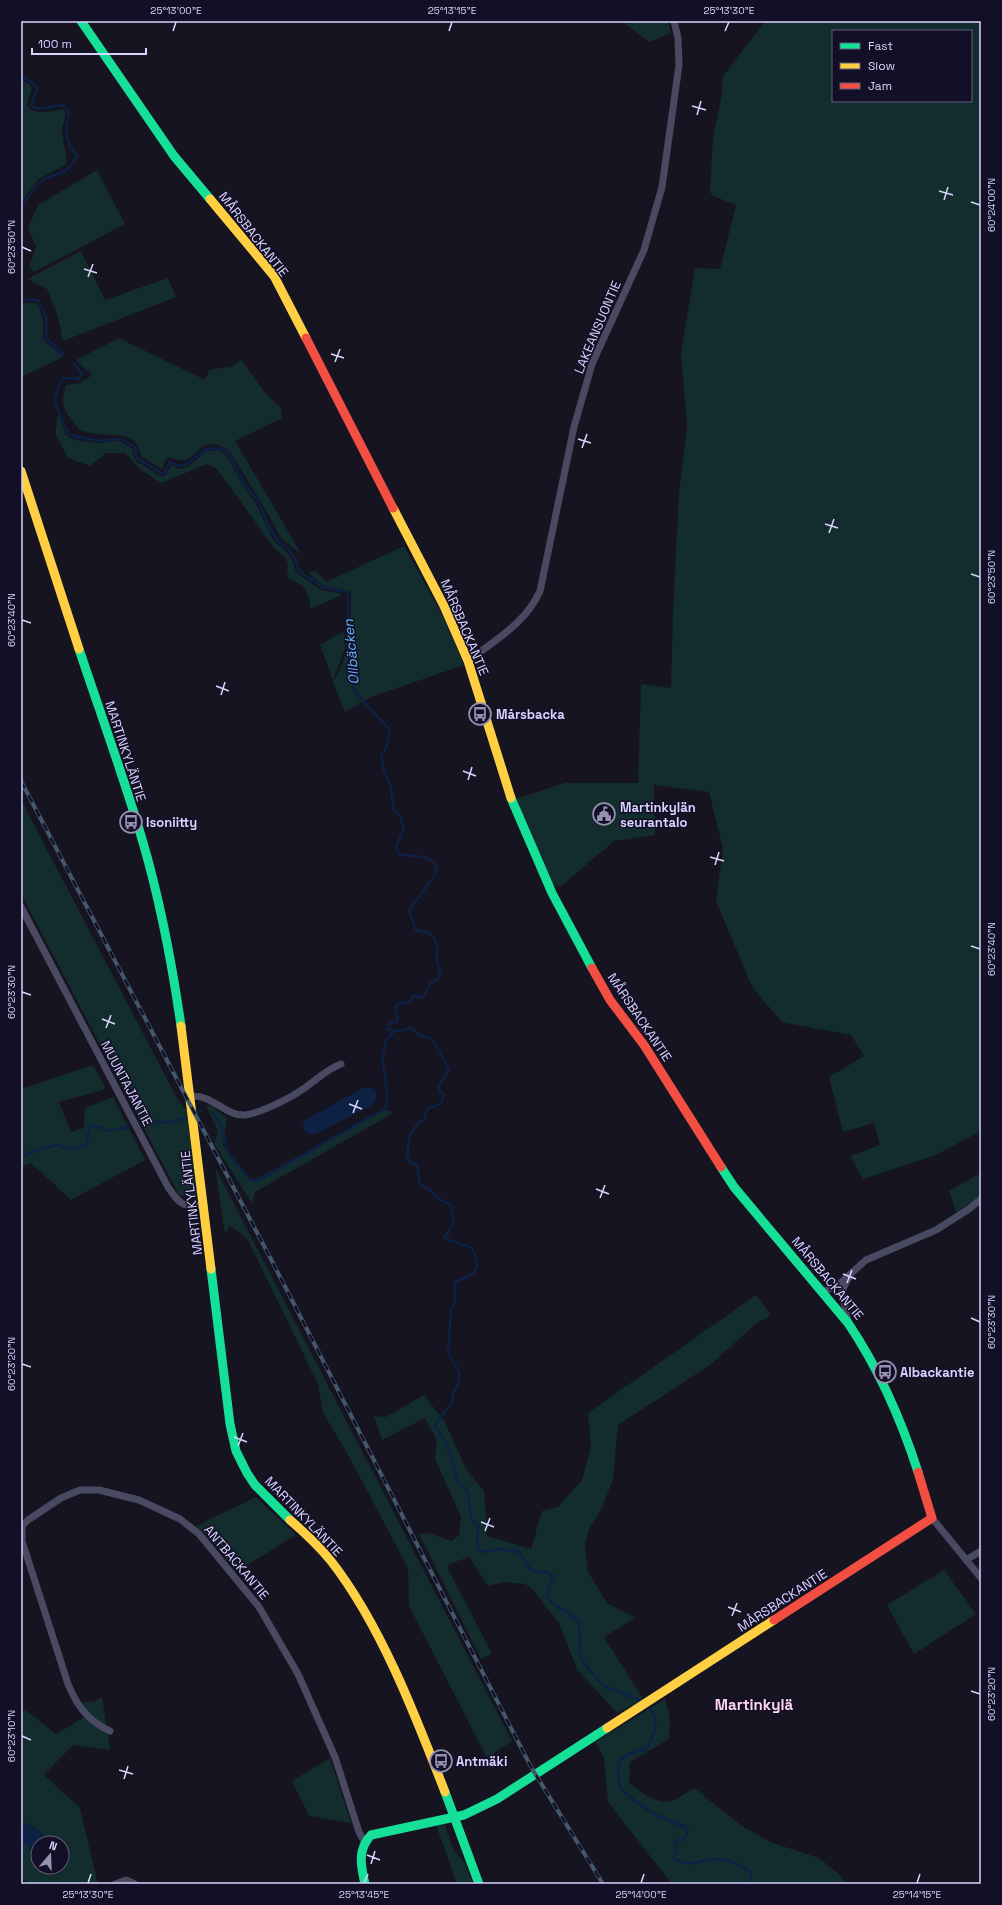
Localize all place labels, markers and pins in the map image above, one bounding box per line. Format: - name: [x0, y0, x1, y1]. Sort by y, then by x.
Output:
- bus stop icon: Mårsbacka: [467, 701, 493, 727]
- place label: Mårsbacka: [496, 706, 565, 723]
- place label: Martinkylän seurantalo: [620, 799, 696, 831]
- public building icon: Martinkylän seurantalo: [591, 801, 617, 827]
- bus stop icon: Isoniitty: [118, 809, 144, 835]
- place label: Isoniitty: [146, 814, 197, 831]
- bus stop icon: Albackantie: [872, 1359, 898, 1385]
- place label: Albackantie: [900, 1364, 974, 1381]
- bus stop icon: Antmäki: [428, 1748, 454, 1774]
- place label: Antmäki: [456, 1753, 507, 1770]

